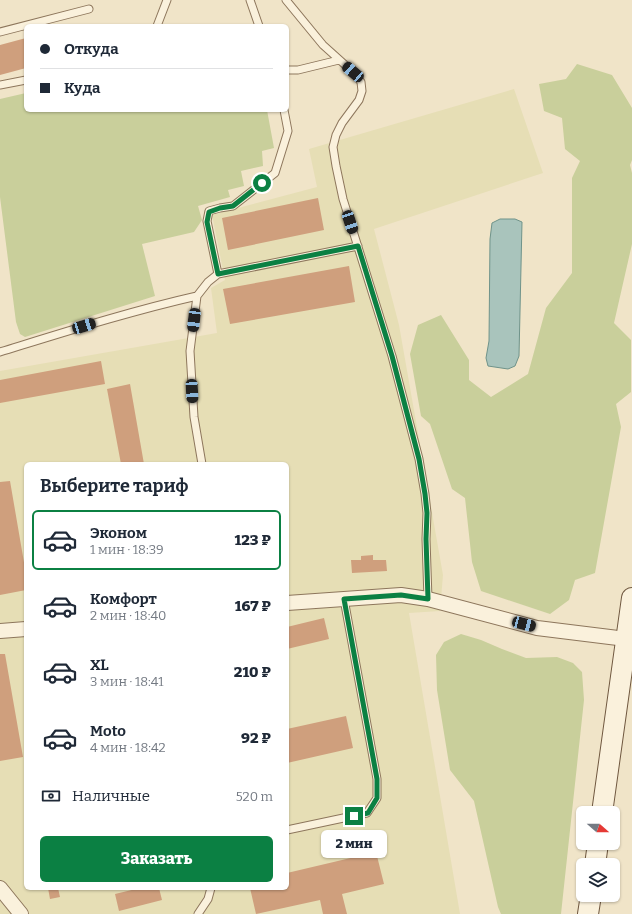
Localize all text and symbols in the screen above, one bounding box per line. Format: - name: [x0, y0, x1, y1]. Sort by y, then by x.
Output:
- text: Откуда: [64, 40, 119, 58]
- car: [340, 60, 366, 84]
- text: Куда: [64, 79, 101, 97]
- route start: [253, 174, 271, 192]
- car: [341, 209, 359, 235]
- car: [187, 307, 201, 333]
- car: [71, 317, 97, 335]
- car: [185, 379, 199, 403]
- text: Выберите тариф: [40, 475, 188, 497]
- icon: car: [42, 522, 78, 558]
- text: Эконом: [90, 524, 147, 542]
- text: 123 ₽: [235, 531, 271, 549]
- text: 1 мин · 18:39: [90, 542, 164, 557]
- icon: car: [42, 588, 78, 624]
- text: Комфорт: [90, 590, 157, 608]
- text: 167 ₽: [235, 597, 271, 615]
- text: 2 мин · 18:40: [90, 608, 166, 623]
- car: [511, 615, 537, 633]
- icon: car: [42, 654, 78, 690]
- text: XL: [90, 656, 109, 674]
- text: 210 ₽: [234, 663, 271, 681]
- text: 3 мин · 18:41: [90, 674, 164, 689]
- icon: car: [42, 720, 78, 756]
- text: Moto: [90, 722, 126, 740]
- text: 92 ₽: [241, 729, 271, 747]
- text: 4 мин · 18:42: [90, 740, 166, 755]
- icon: cash: [40, 785, 62, 807]
- text: Наличные: [72, 787, 150, 805]
- text: 520 m: [236, 789, 273, 804]
- north arrow: [576, 806, 620, 850]
- map controls: [576, 806, 620, 902]
- route end: [345, 807, 363, 825]
- callout: 2 мин: [321, 830, 387, 858]
- button: Заказать: [40, 836, 273, 882]
- text: 2 мин: [335, 836, 373, 851]
- button: layers: [576, 858, 620, 902]

